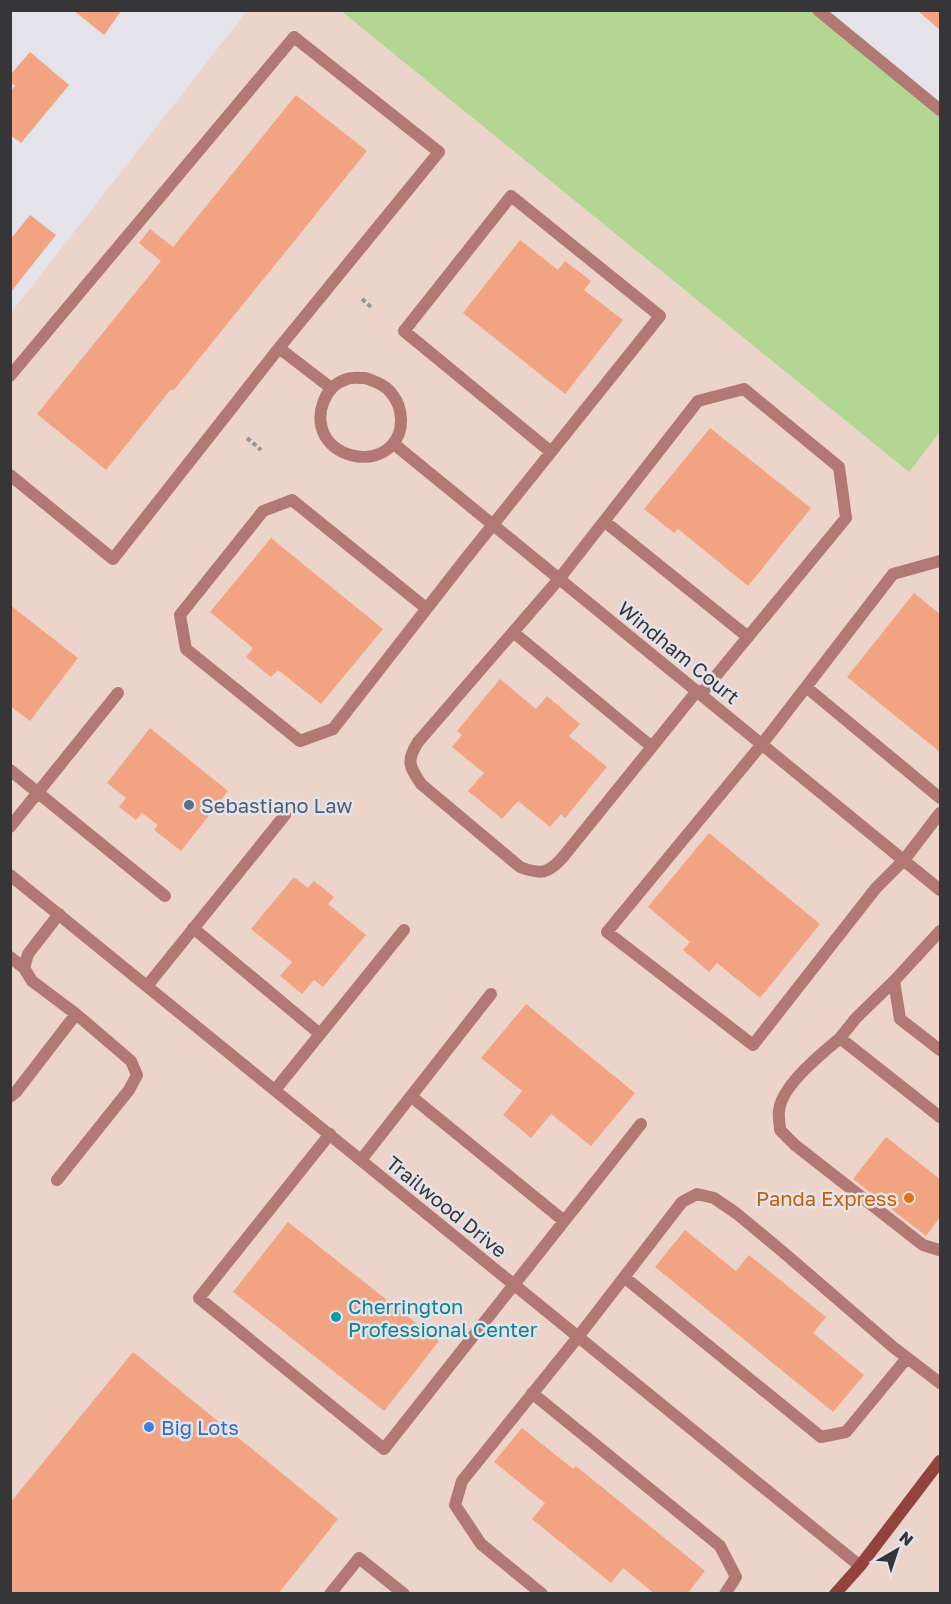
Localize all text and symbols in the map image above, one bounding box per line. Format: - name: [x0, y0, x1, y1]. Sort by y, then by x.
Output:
- street label: Windham Court: [613, 596, 745, 708]
- place label: Sebastiano Law: [201, 793, 352, 817]
- marker: Sebastiano Law: [182, 798, 196, 812]
- street label: Trailwood Drive: [382, 1150, 512, 1262]
- place label: Panda Express: [756, 1186, 897, 1210]
- marker: Panda Express: [902, 1191, 916, 1205]
- place label: Cherrington Professional Center: [348, 1294, 538, 1341]
- marker: Cherrington Professional Center: [329, 1310, 343, 1324]
- place label: Big Lots: [161, 1415, 239, 1439]
- marker: Big Lots: [142, 1420, 156, 1434]
- north arrow: [867, 1520, 927, 1580]
- text: N: [895, 1527, 917, 1550]

